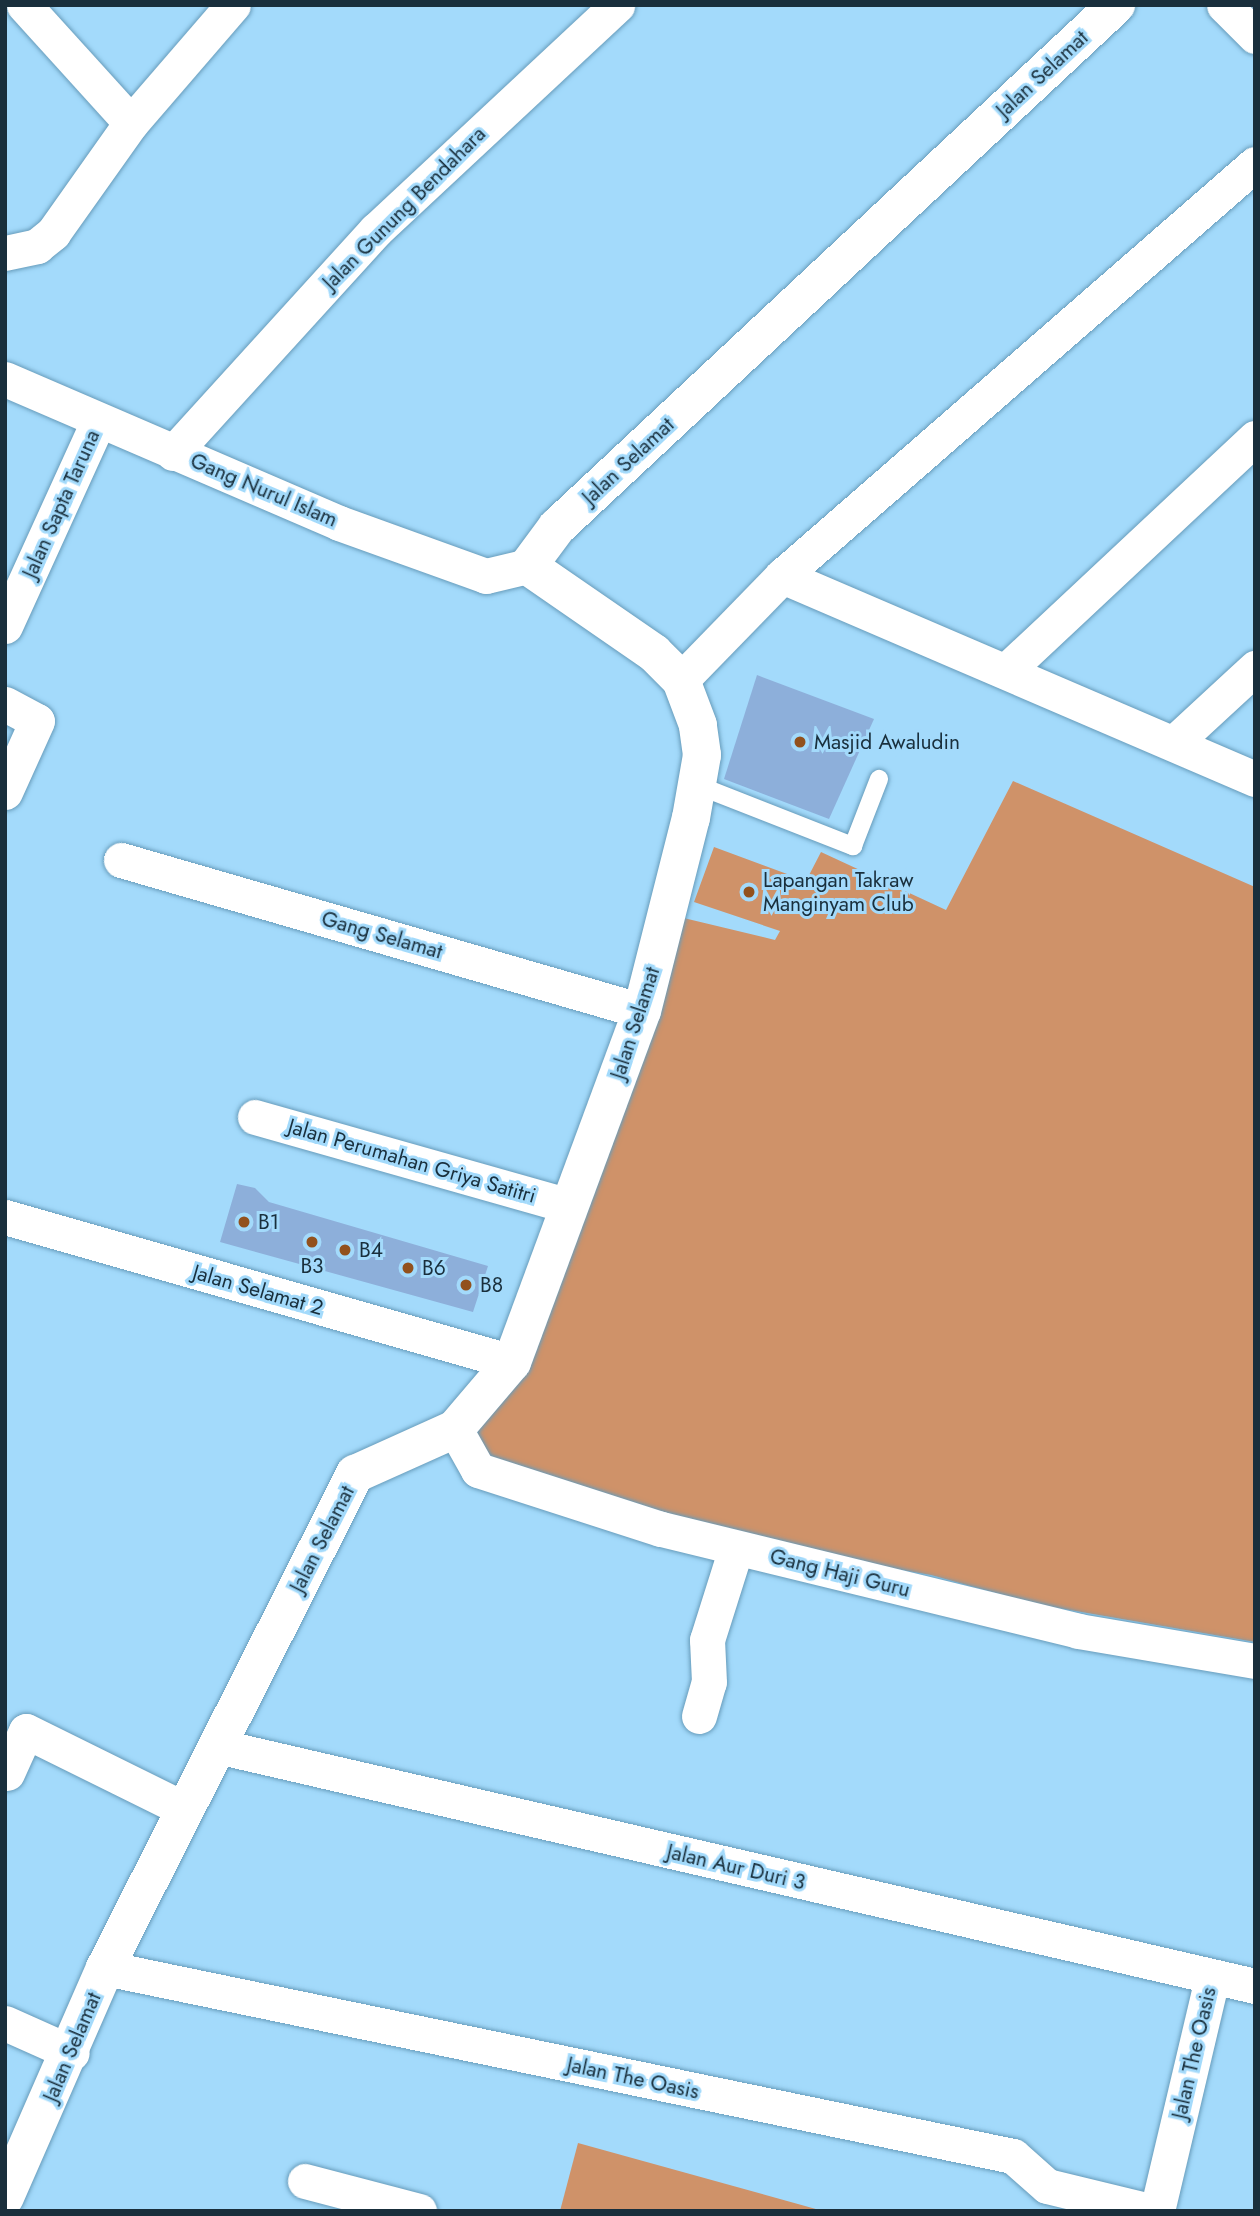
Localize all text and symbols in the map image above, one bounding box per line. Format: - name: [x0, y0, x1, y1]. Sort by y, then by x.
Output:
- street label: Jalan Selamat: [991, 25, 1093, 123]
- street label: Jalan Gunung Bendahara: [317, 121, 491, 295]
- street label: Jalan Selamat: [577, 412, 679, 510]
- street label: Jalan Sapta Taruna: [17, 426, 105, 582]
- street label: Gang Nurul Islam: [187, 448, 341, 532]
- place label: Masjid Awaludin: [814, 729, 960, 755]
- marker: Masjid Awaludin: [792, 734, 808, 750]
- place label: Lapangan Takraw Manginyam Club: [763, 867, 914, 917]
- marker: Lapangan Takraw Manginyam Club: [741, 884, 757, 900]
- street label: Gang Selamat: [319, 906, 445, 964]
- street label: Jalan Selamat: [605, 964, 665, 1082]
- street label: Jalan Perumahan Griya Satitri: [285, 1114, 539, 1208]
- place label: B1: [258, 1209, 279, 1235]
- marker: B1: [236, 1214, 252, 1230]
- marker: B3: [304, 1234, 320, 1250]
- place label: B4: [359, 1237, 383, 1263]
- marker: B4: [337, 1242, 353, 1258]
- place label: B3: [300, 1253, 324, 1279]
- place label: B6: [422, 1255, 446, 1281]
- street label: Jalan Selamat 2: [190, 1259, 326, 1321]
- marker: B6: [400, 1260, 416, 1276]
- place label: B8: [480, 1272, 503, 1298]
- marker: B8: [458, 1277, 474, 1293]
- street label: Jalan Selamat: [284, 1482, 360, 1596]
- street label: Gang Haji Guru: [767, 1543, 913, 1603]
- street label: Jalan Aur Duri 3: [664, 1839, 808, 1895]
- street label: Jalan The Oasis: [1167, 1985, 1221, 2121]
- street label: Jalan Selamat: [38, 1989, 106, 2105]
- street label: Jalan The Oasis: [565, 2052, 701, 2104]

